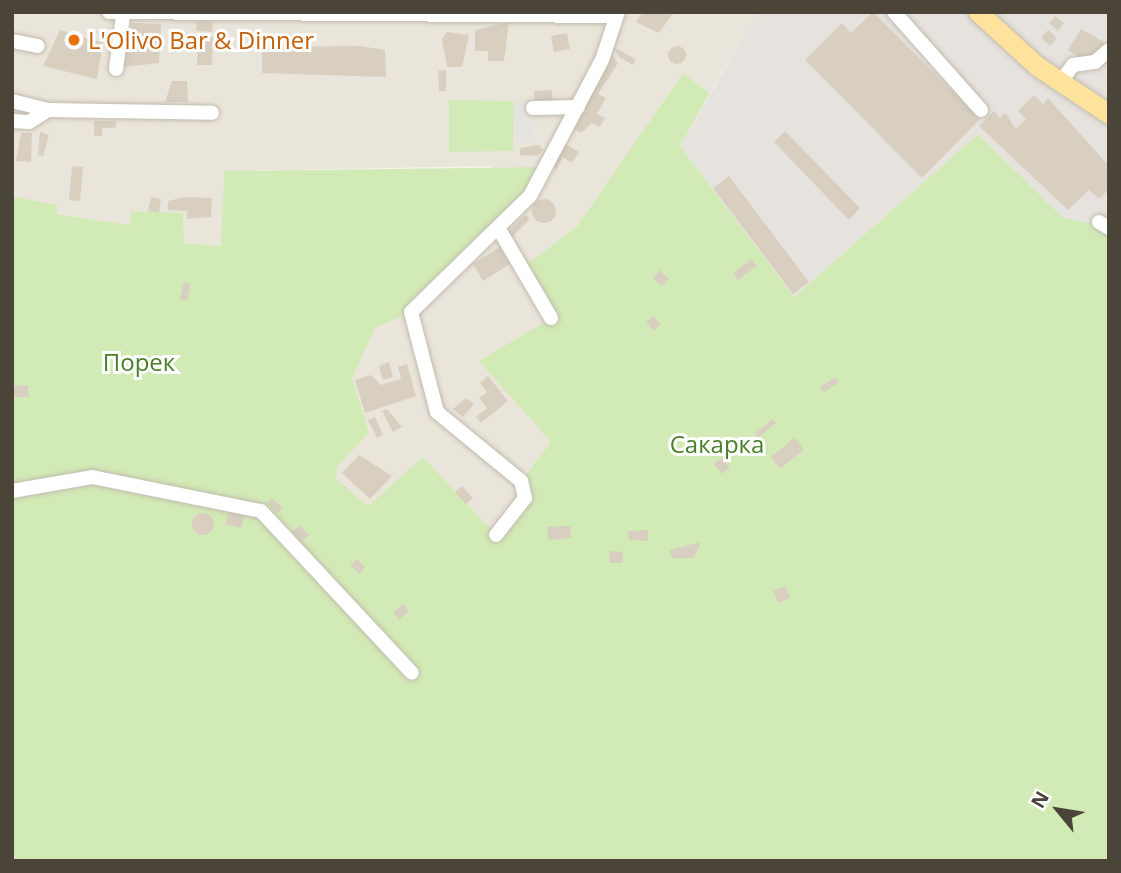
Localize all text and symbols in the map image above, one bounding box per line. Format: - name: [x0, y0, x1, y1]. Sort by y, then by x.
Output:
- place label: L'Olivo Bar & Dinner: [88, 26, 314, 54]
- marker: L'Olivo Bar & Dinner: [66, 32, 82, 48]
- park label: Порек: [103, 348, 175, 376]
- park label: Сакарка: [670, 430, 764, 458]
- north arrow: [1023, 775, 1093, 845]
- text: N: [1025, 786, 1055, 813]

